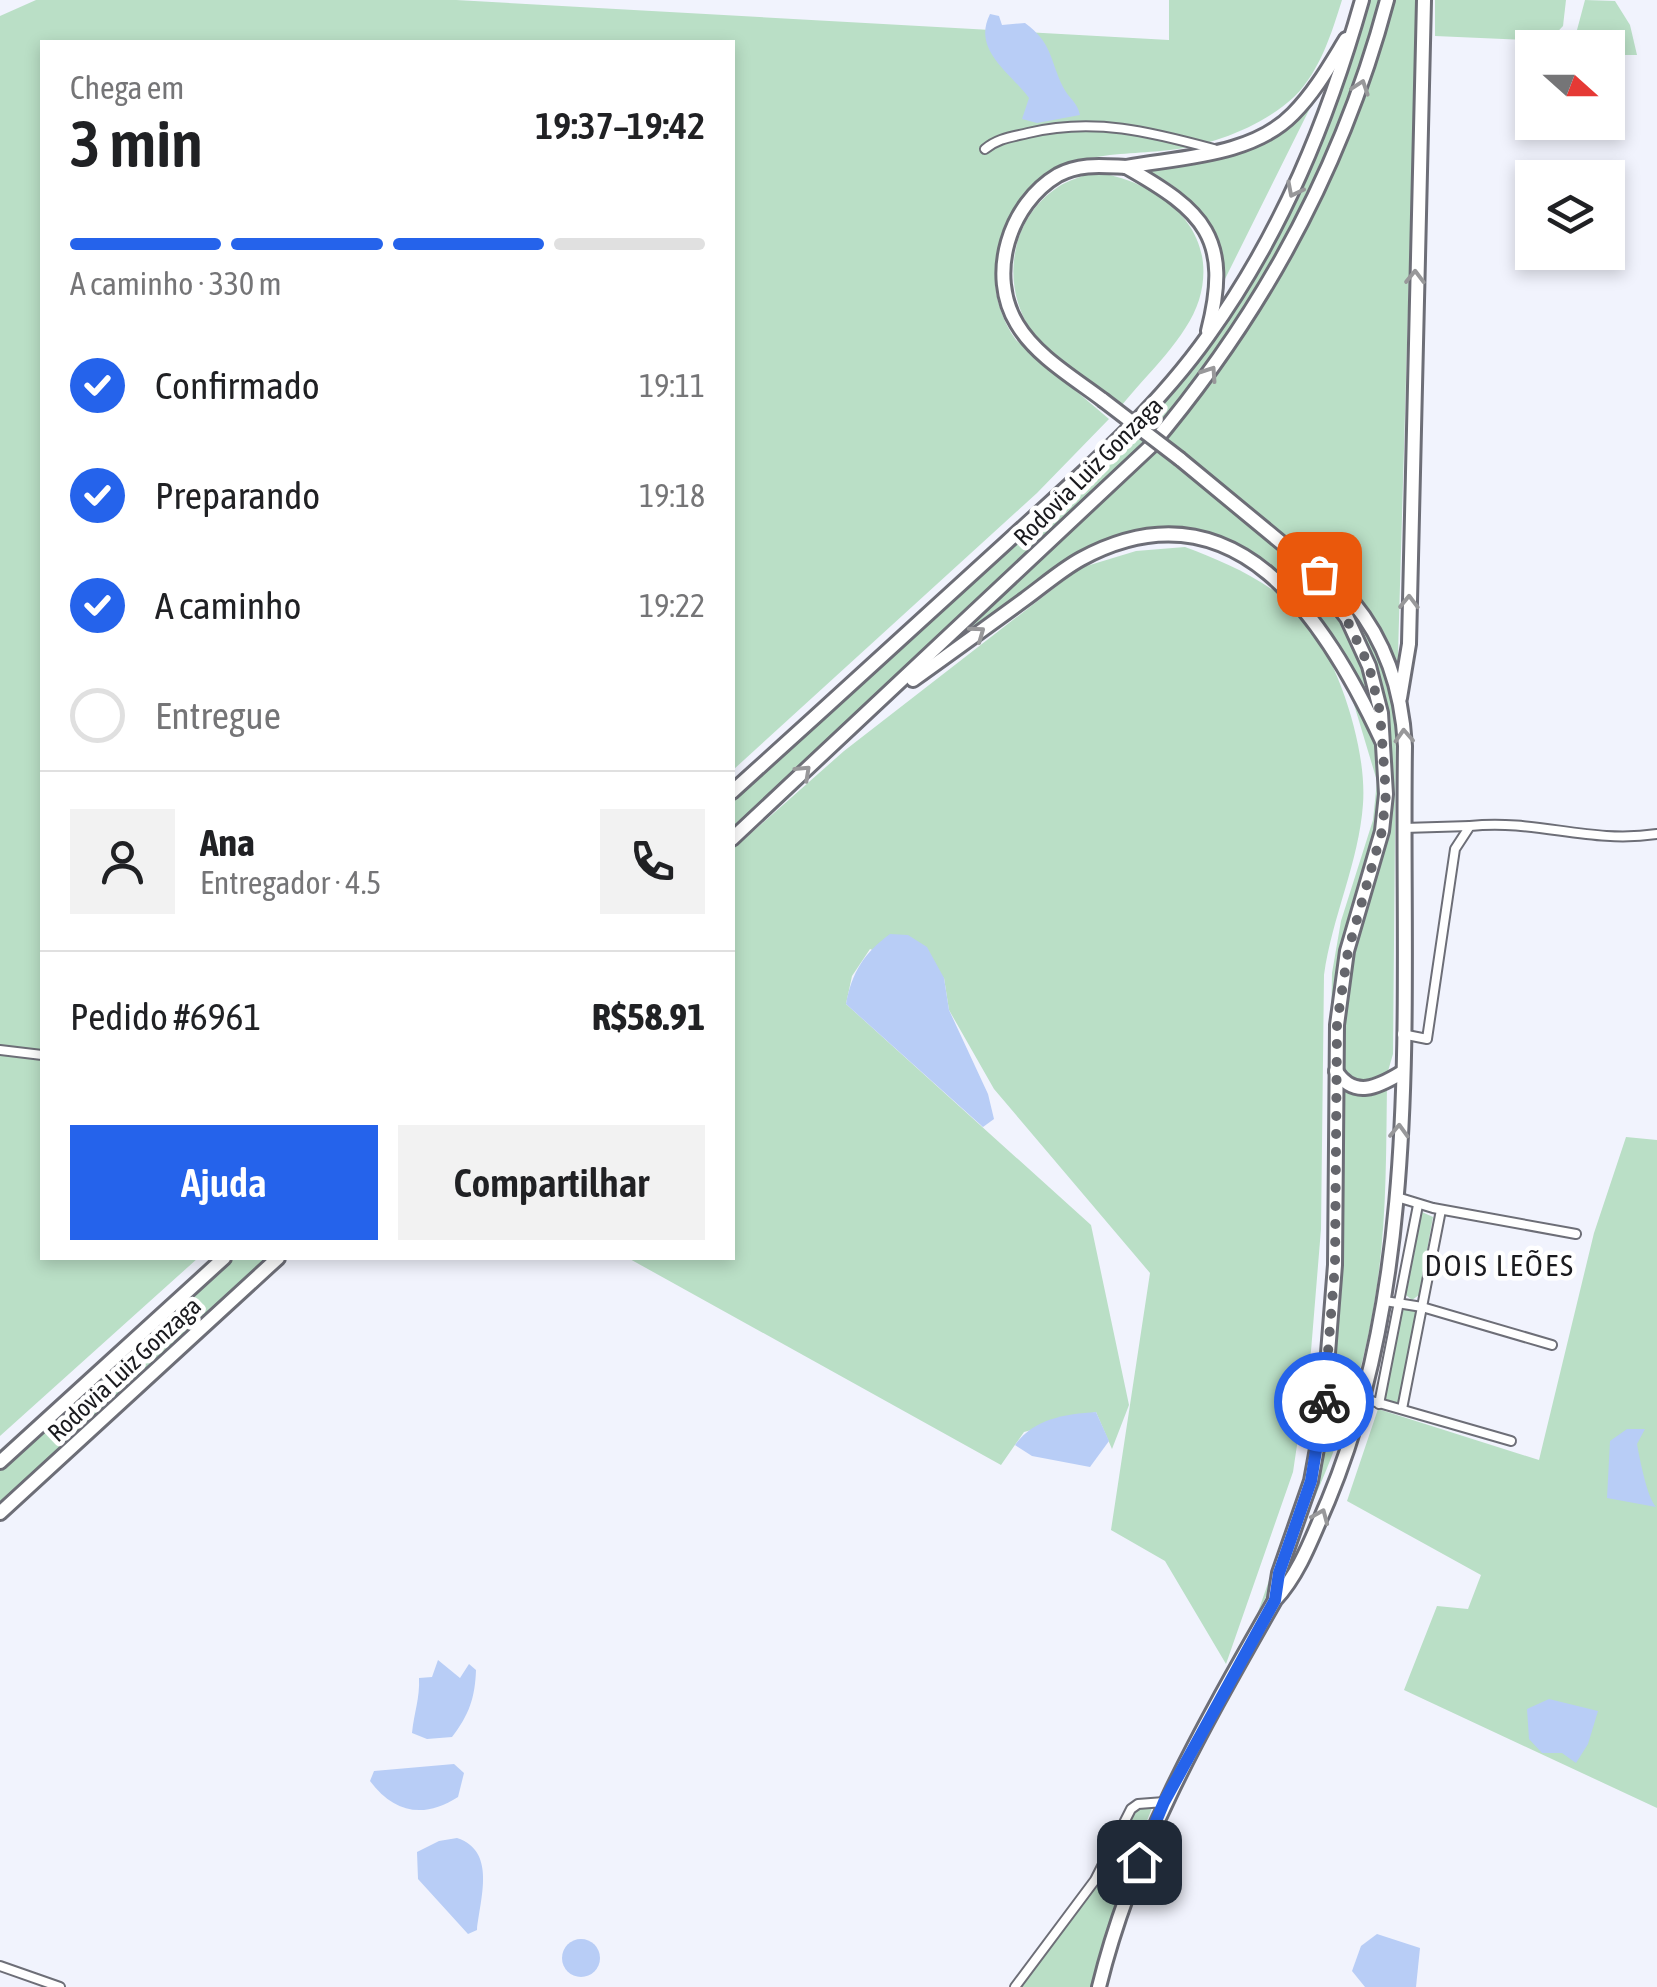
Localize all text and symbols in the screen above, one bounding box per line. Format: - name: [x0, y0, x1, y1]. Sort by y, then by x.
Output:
- north arrow: [1515, 30, 1625, 140]
- map controls: [1515, 30, 1625, 270]
- text: Chega em: [70, 69, 184, 106]
- one-way arrow: [1349, 79, 1370, 96]
- text: 19:37–19:42: [535, 104, 705, 147]
- text: 3 min: [70, 106, 203, 181]
- button: layers: [1515, 160, 1625, 270]
- one-way arrow: [1286, 180, 1306, 198]
- text: A caminho · 330 m: [70, 265, 281, 302]
- one-way arrow: [1404, 268, 1426, 284]
- icon: check: [70, 358, 125, 413]
- text: Confirmado: [155, 364, 320, 407]
- one-way arrow: [1198, 366, 1216, 385]
- text: 19:11: [639, 367, 705, 404]
- street label: Rodovia Luiz Gonzaga: [1008, 391, 1168, 551]
- icon: check: [70, 468, 125, 523]
- text: Preparando: [155, 474, 320, 517]
- text: 19:18: [639, 477, 705, 514]
- pin: [1277, 532, 1362, 617]
- icon: bag: [1292, 547, 1347, 602]
- icon: check: [70, 578, 125, 633]
- text: A caminho: [155, 584, 301, 627]
- text: 19:22: [639, 587, 705, 624]
- one-way arrow: [1399, 593, 1420, 609]
- one-way arrow: [967, 628, 985, 645]
- text: Entregue: [155, 694, 281, 737]
- one-way arrow: [1394, 728, 1415, 744]
- one-way arrow: [792, 766, 811, 784]
- button: person: [70, 809, 175, 914]
- button: phone: [600, 809, 705, 914]
- text: Ana: [200, 821, 255, 864]
- text: Entregador · 4.5: [200, 864, 381, 901]
- text: Pedido #6961: [70, 995, 261, 1038]
- text: R$58.91: [592, 995, 705, 1038]
- one-way arrow: [1389, 1123, 1410, 1139]
- button: Ajuda: [70, 1125, 378, 1240]
- button: Compartilhar: [398, 1125, 705, 1240]
- district label: DOIS LEÕES: [1425, 1248, 1575, 1282]
- street label: Rodovia Luiz Gonzaga: [42, 1291, 206, 1447]
- courier: [1274, 1352, 1374, 1452]
- icon: bike: [1297, 1375, 1352, 1430]
- one-way arrow: [1310, 1508, 1330, 1525]
- pin: [1097, 1820, 1182, 1905]
- icon: home: [1112, 1835, 1167, 1890]

